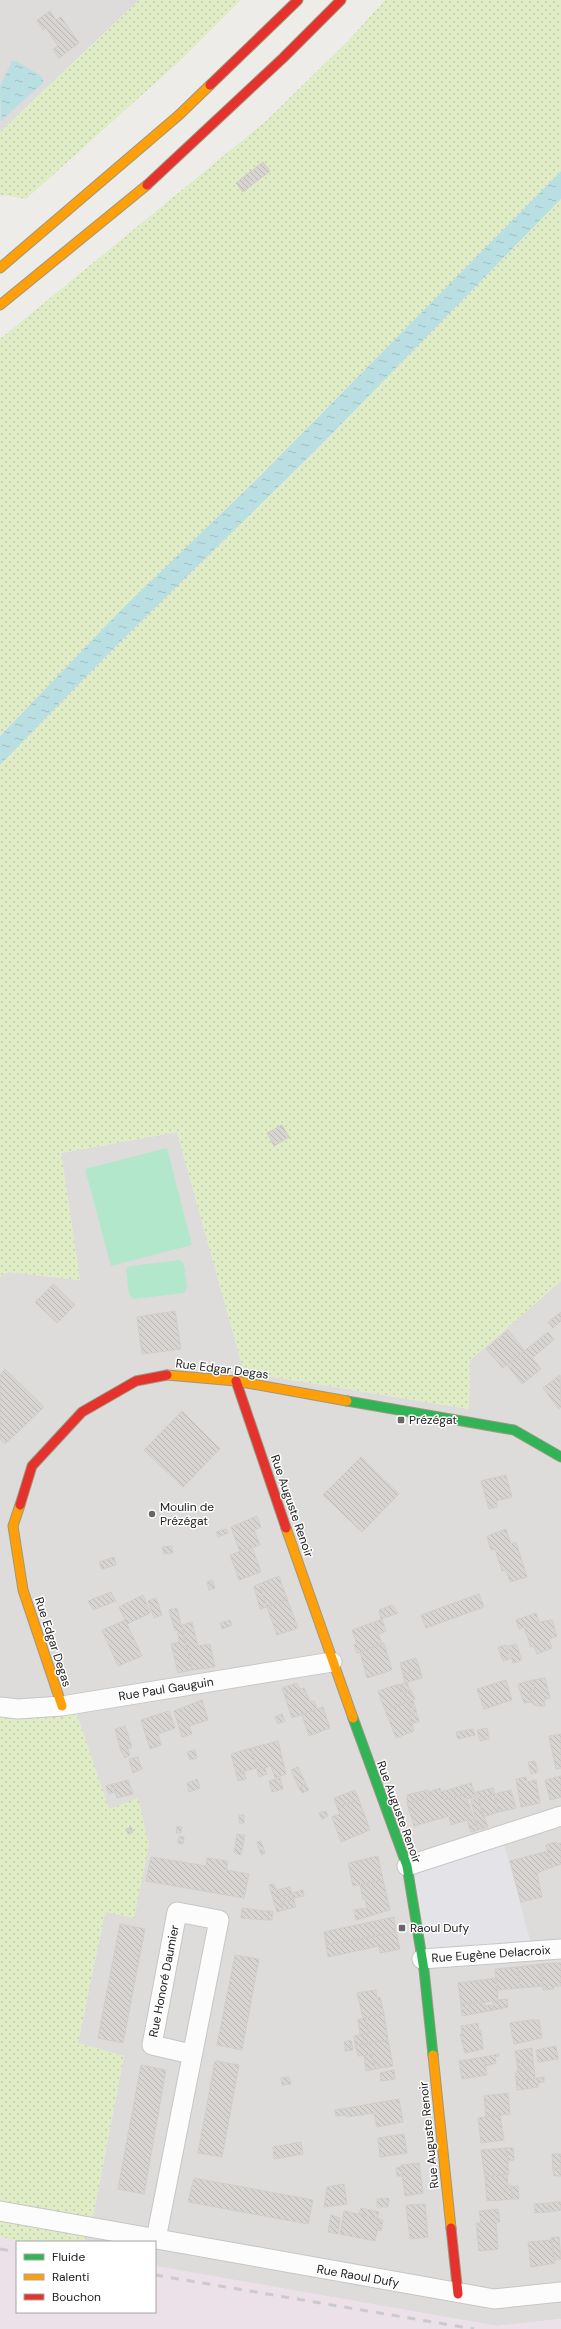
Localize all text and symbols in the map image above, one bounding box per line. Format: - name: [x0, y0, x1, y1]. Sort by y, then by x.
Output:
- street label: Rue Edgar Degas: [175, 1355, 269, 1383]
- place label: Prézégat: [409, 1412, 457, 1428]
- marker: Prézégat: [396, 1415, 406, 1425]
- street label: Rue Auguste Renoir: [267, 1453, 317, 1560]
- place label: Moulin de Prézégat: [160, 1499, 214, 1529]
- marker: Moulin de Prézégat: [147, 1509, 157, 1519]
- street label: Rue Edgar Degas: [31, 1595, 75, 1689]
- street label: Rue Paul Gauguin: [117, 1674, 215, 1704]
- street label: Rue Auguste Renoir: [373, 1759, 425, 1866]
- place label: Raoul Dufy: [410, 1920, 470, 1936]
- street label: Rue Honoré Daumier: [145, 1923, 183, 2038]
- marker: Raoul Dufy: [397, 1923, 407, 1933]
- street label: Rue Eugène Delacroix: [431, 1942, 551, 1966]
- street label: Rue Auguste Renoir: [415, 2080, 443, 2189]
- legend: [16, 2241, 156, 2313]
- text: Fluide: [52, 2249, 85, 2265]
- street label: Rue Raoul Dufy: [316, 2261, 401, 2291]
- text: Ralenti: [52, 2269, 90, 2285]
- text: Bouchon: [52, 2289, 101, 2305]

